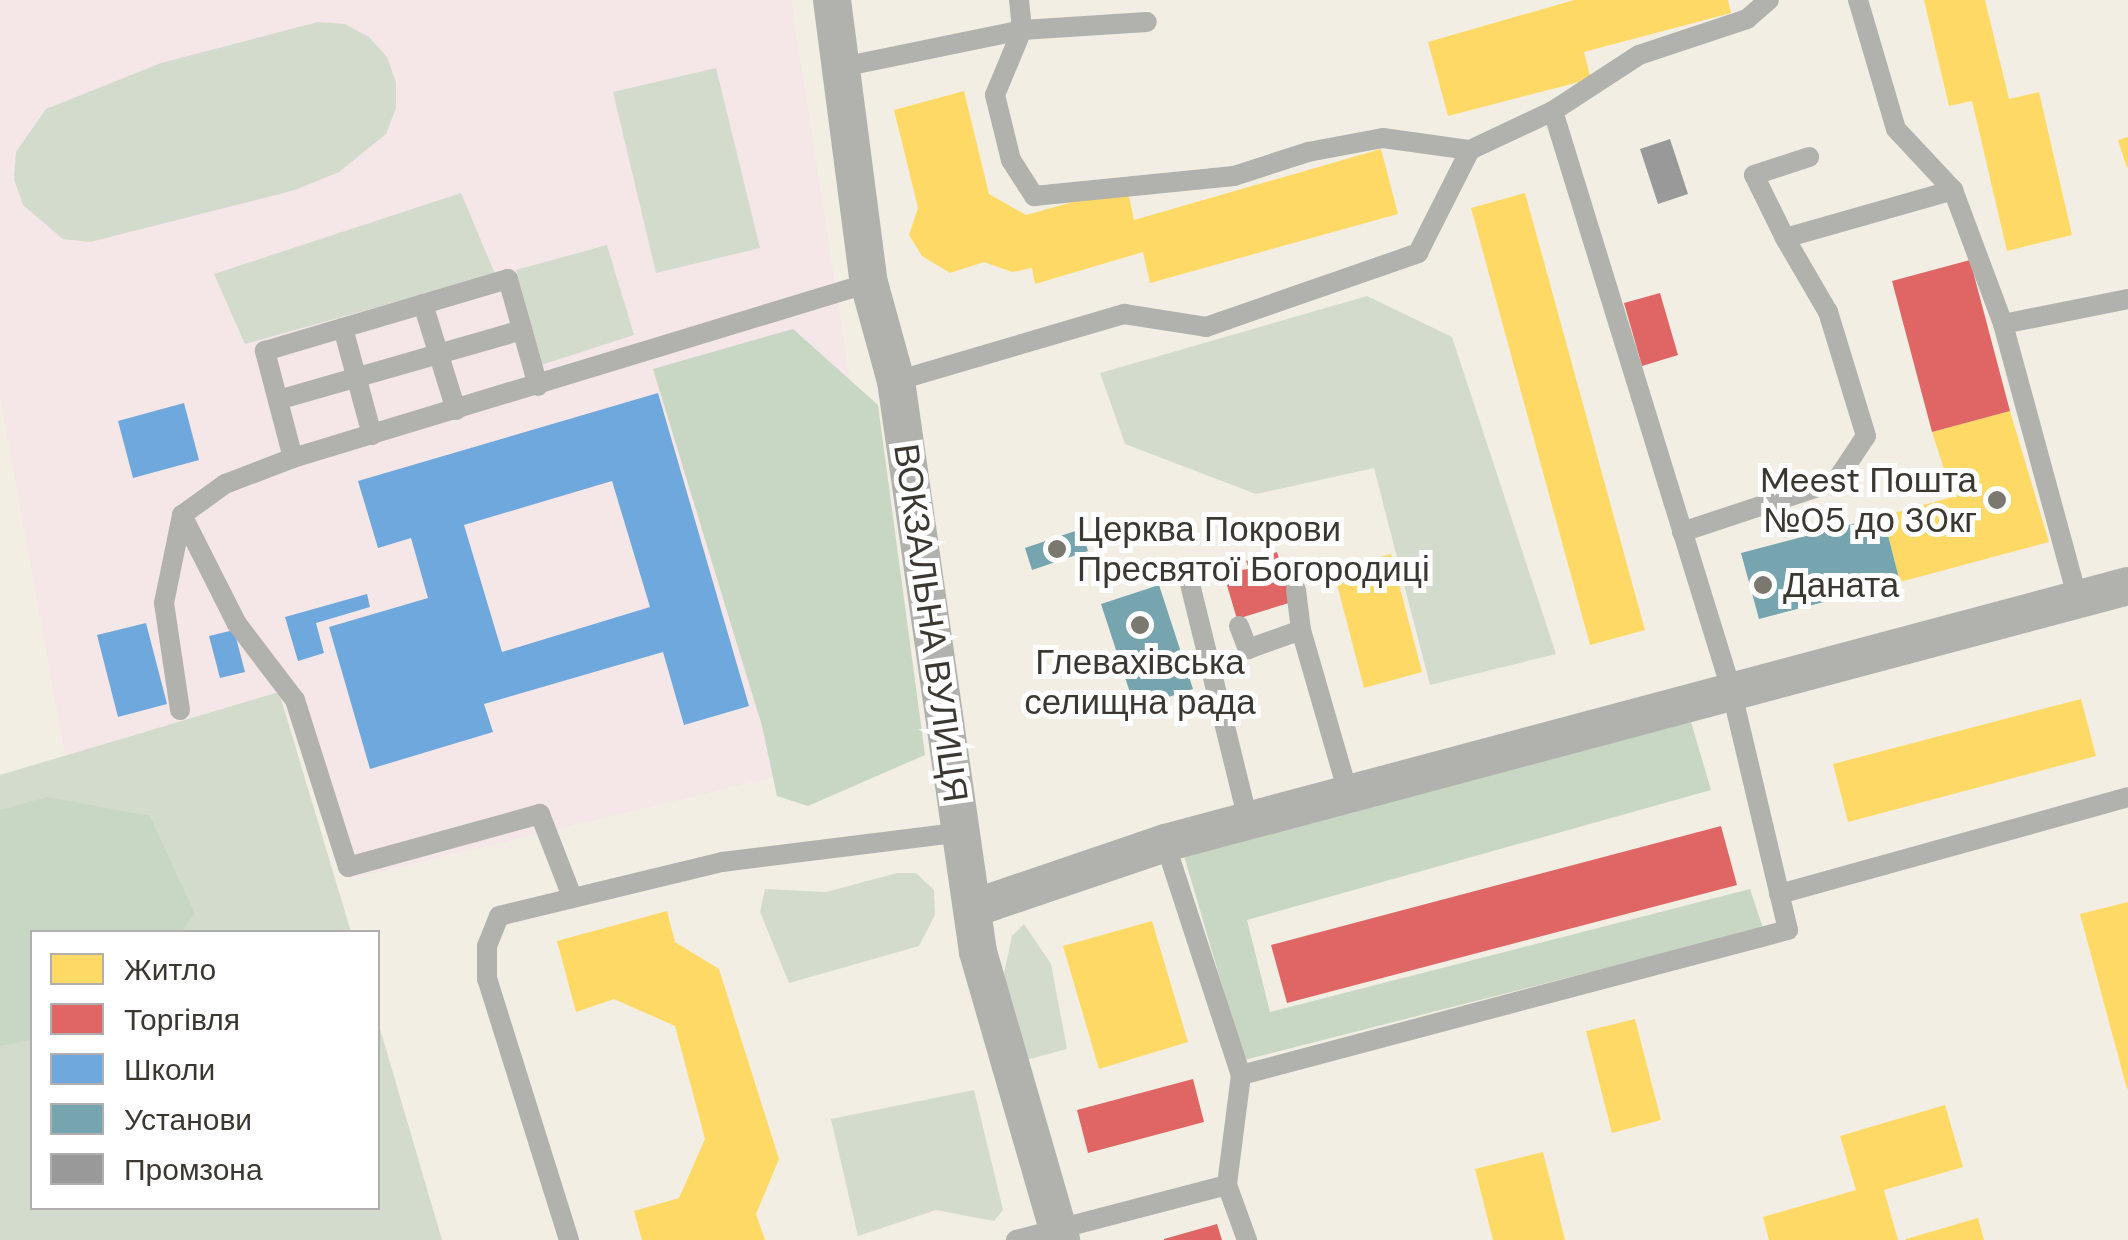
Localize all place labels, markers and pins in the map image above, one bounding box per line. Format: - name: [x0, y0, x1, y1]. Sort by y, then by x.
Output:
- place label: Meest Пошта №05 до 30кг: [1760, 459, 1977, 541]
- marker: Meest Пошта №05 до 30кг: [1986, 489, 2008, 511]
- place label: Церква Покрови Пресвятої Богородиці: [1077, 508, 1430, 590]
- marker: Церква Покрови Пресвятої Богородиці: [1046, 538, 1068, 560]
- place label: Даната: [1783, 564, 1899, 606]
- marker: Даната: [1752, 574, 1774, 596]
- marker: Глевахівська селищна рада: [1129, 614, 1151, 636]
- place label: Глевахівська селищна рада: [1024, 641, 1256, 723]

